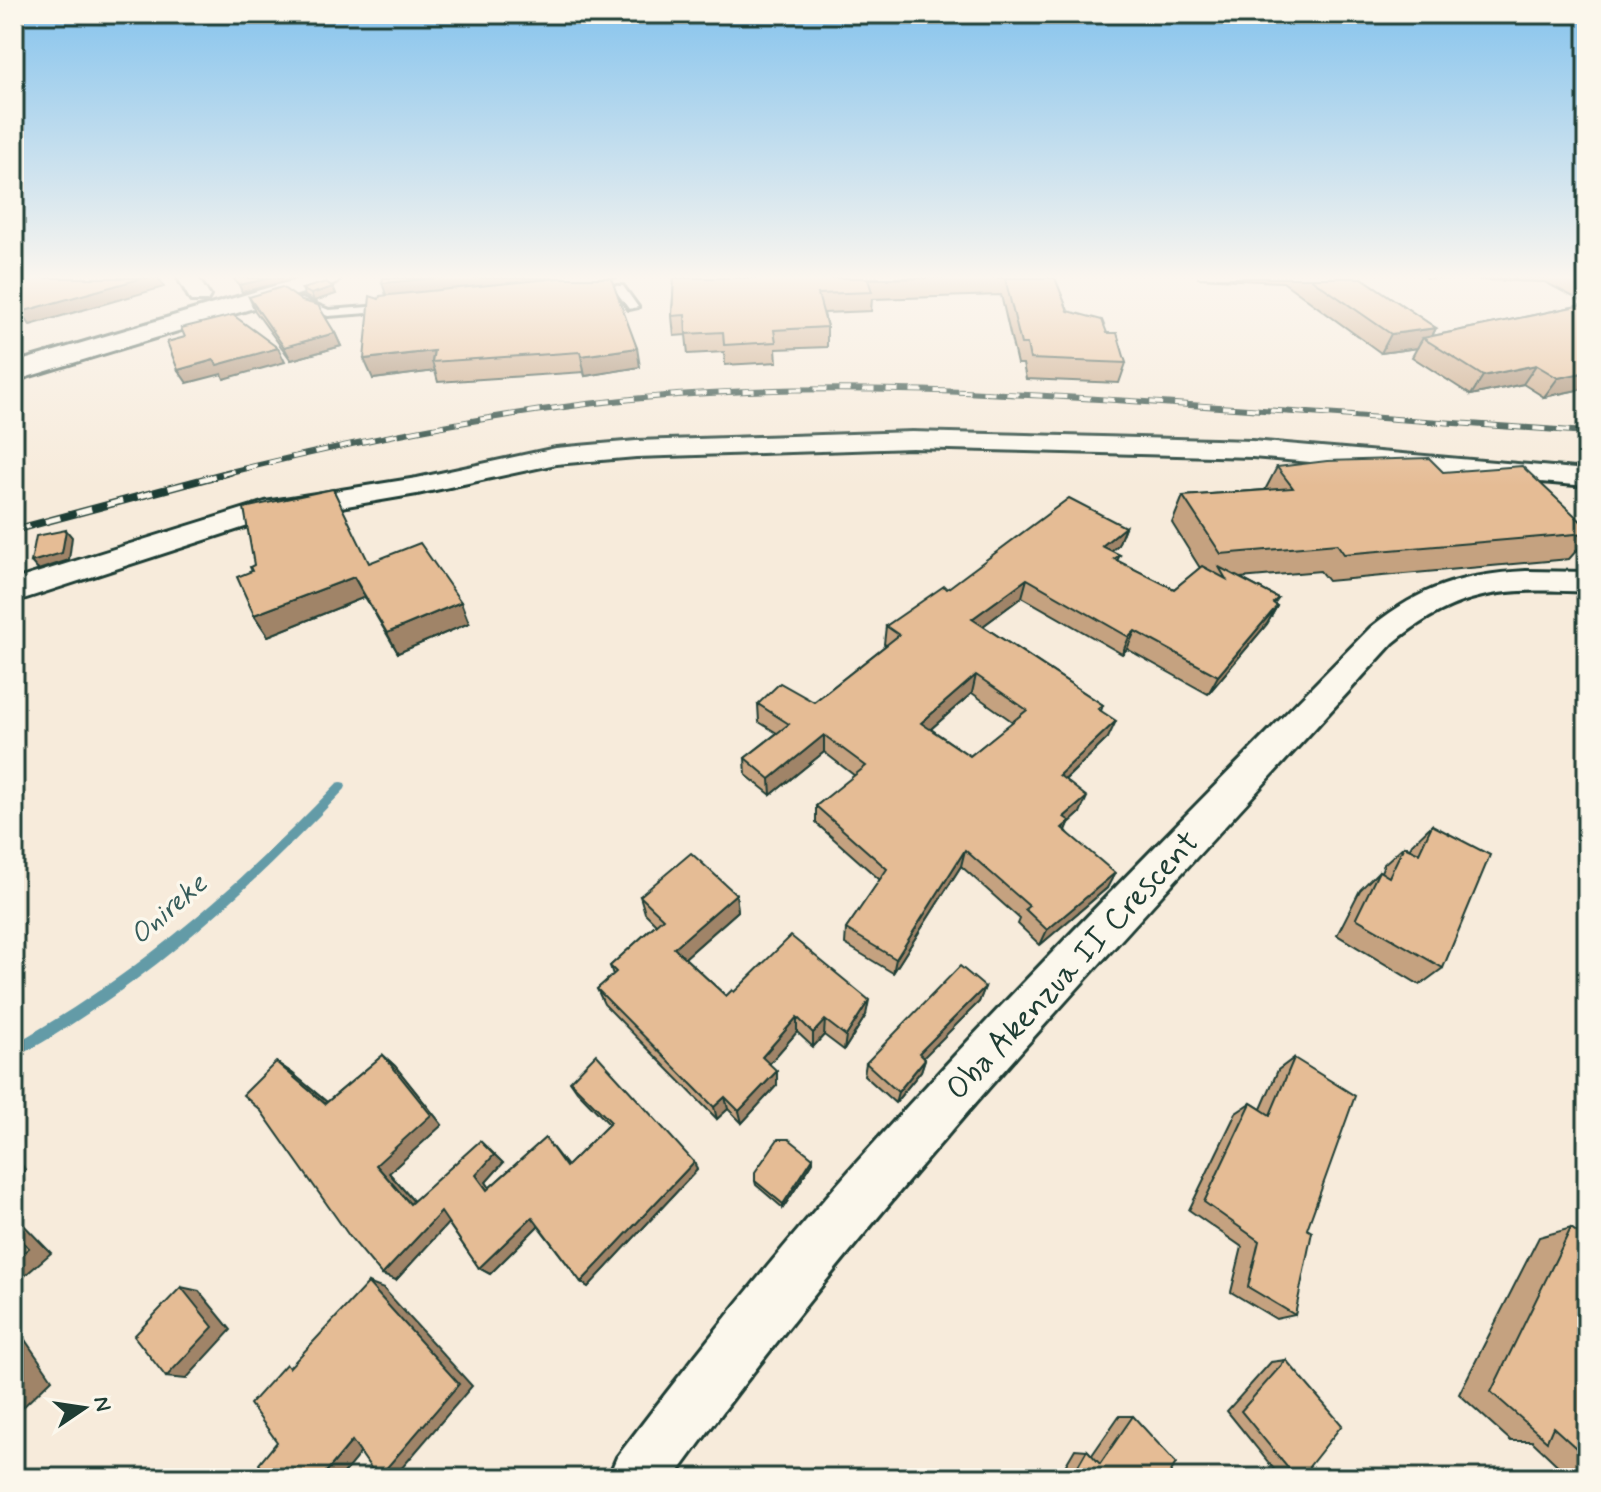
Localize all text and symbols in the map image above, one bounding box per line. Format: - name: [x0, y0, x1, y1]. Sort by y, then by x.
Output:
- street label: Oba Akenzua II Crescent: [937, 822, 1209, 1110]
- water label: Onireke: [123, 865, 216, 954]
- north arrow: [44, 1368, 124, 1448]
- text: N: [86, 1394, 117, 1414]

